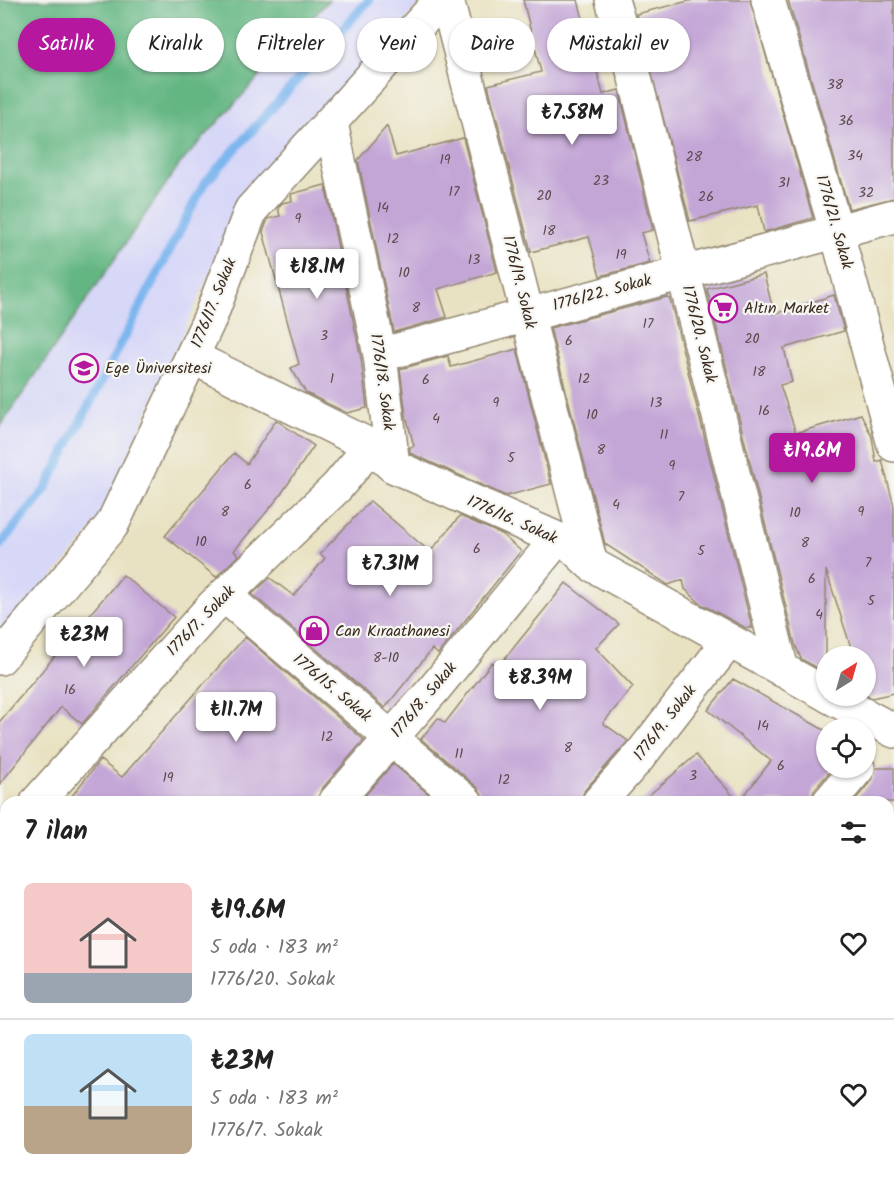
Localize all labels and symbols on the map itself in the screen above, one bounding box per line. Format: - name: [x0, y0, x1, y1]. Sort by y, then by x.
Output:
- house number: 38: [827, 74, 844, 96]
- pin: ₺7.58M: [523, 95, 621, 146]
- house number: 36: [838, 110, 854, 132]
- house number: 34: [847, 145, 863, 167]
- house number: 28: [686, 146, 703, 168]
- house number: 19: [439, 149, 451, 171]
- house number: 23: [593, 170, 609, 192]
- house number: 31: [778, 172, 790, 194]
- street label: 1776/21. Sokak: [809, 172, 860, 273]
- house number: 17: [449, 181, 460, 203]
- house number: 32: [858, 182, 874, 204]
- house number: 20: [536, 185, 552, 207]
- house number: 26: [698, 186, 714, 208]
- house number: 14: [377, 197, 389, 219]
- house number: 9: [295, 208, 302, 230]
- house number: 18: [543, 220, 556, 242]
- house number: 12: [387, 228, 399, 250]
- street label: 1776/19. Sokak: [495, 233, 543, 332]
- house number: 19: [615, 244, 627, 266]
- pin: ₺18.1M: [268, 249, 366, 300]
- house number: 13: [468, 249, 480, 271]
- street label: 1776/17. Sokak: [185, 254, 244, 352]
- house number: 10: [398, 262, 410, 284]
- street label: 1776/22. Sokak: [550, 268, 655, 318]
- street label: 1776/20. Sokak: [675, 282, 723, 386]
- supermarket icon: Altın Market: [707, 292, 739, 324]
- place label: Altın Market: [744, 296, 830, 321]
- house number: 8: [412, 297, 421, 319]
- house number: 17: [643, 313, 654, 335]
- house number: 3: [320, 325, 328, 347]
- house number: 20: [744, 328, 760, 350]
- house number: 6: [565, 330, 573, 352]
- street label: 1776/18. Sokak: [363, 332, 401, 432]
- school or university icon: Ege Üniversitesi: [68, 352, 100, 384]
- place label: Ege Üniversitesi: [105, 356, 212, 381]
- house number: 18: [753, 361, 766, 383]
- house number: 1: [330, 368, 334, 390]
- house number: 12: [578, 368, 590, 390]
- house number: 6: [422, 369, 430, 391]
- house number: 9: [493, 392, 500, 414]
- house number: 13: [650, 392, 662, 414]
- house number: 16: [758, 400, 770, 422]
- house number: 10: [586, 404, 598, 426]
- house number: 4: [432, 408, 440, 430]
- house number: 11: [660, 424, 668, 446]
- pin: ₺19.6M: [763, 433, 861, 484]
- house number: 8: [597, 439, 606, 461]
- house number: 5: [507, 447, 516, 469]
- house number: 9: [669, 455, 676, 477]
- house number: 6: [244, 474, 252, 496]
- house number: 7: [678, 486, 685, 508]
- street label: 1776/16. Sokak: [464, 492, 560, 548]
- house number: 4: [612, 494, 620, 516]
- house number: 8: [221, 501, 230, 523]
- house number: 9: [858, 501, 865, 523]
- house number: 10: [789, 502, 801, 524]
- house number: 10: [195, 531, 207, 553]
- house number: 8: [801, 532, 810, 554]
- house number: 5: [697, 540, 706, 562]
- house number: 6: [473, 541, 481, 557]
- pin: ₺7.31M: [341, 546, 439, 597]
- house number: 7: [865, 552, 872, 574]
- house number: 6: [808, 568, 816, 590]
- street label: 1776/7. Sokak: [161, 580, 242, 662]
- house number: 5: [867, 590, 876, 612]
- house number: 4: [815, 604, 823, 626]
- shop icon: Can Kıraathanesi: [298, 615, 330, 647]
- pin: ₺23M: [48, 617, 120, 668]
- place label: Can Kıraathanesi: [335, 619, 451, 644]
- north arrow: [816, 646, 876, 706]
- street label: 1776/15. Sokak: [287, 647, 377, 729]
- house number: 8-10: [373, 647, 399, 669]
- street label: 1776/8. Sokak: [385, 656, 464, 743]
- pin: ₺8.39M: [491, 660, 589, 711]
- house number: 16: [64, 679, 76, 701]
- street label: 1776/9. Sokak: [627, 679, 703, 766]
- pin: ₺11.7M: [187, 692, 285, 743]
- house number: 14: [757, 715, 769, 737]
- house number: 12: [321, 726, 333, 748]
- house number: 8: [564, 737, 573, 759]
- house number: 11: [455, 743, 463, 765]
- house number: 6: [777, 755, 785, 777]
- house number: 3: [689, 765, 697, 787]
- house number: 19: [162, 767, 174, 789]
- house number: 12: [498, 769, 510, 791]

